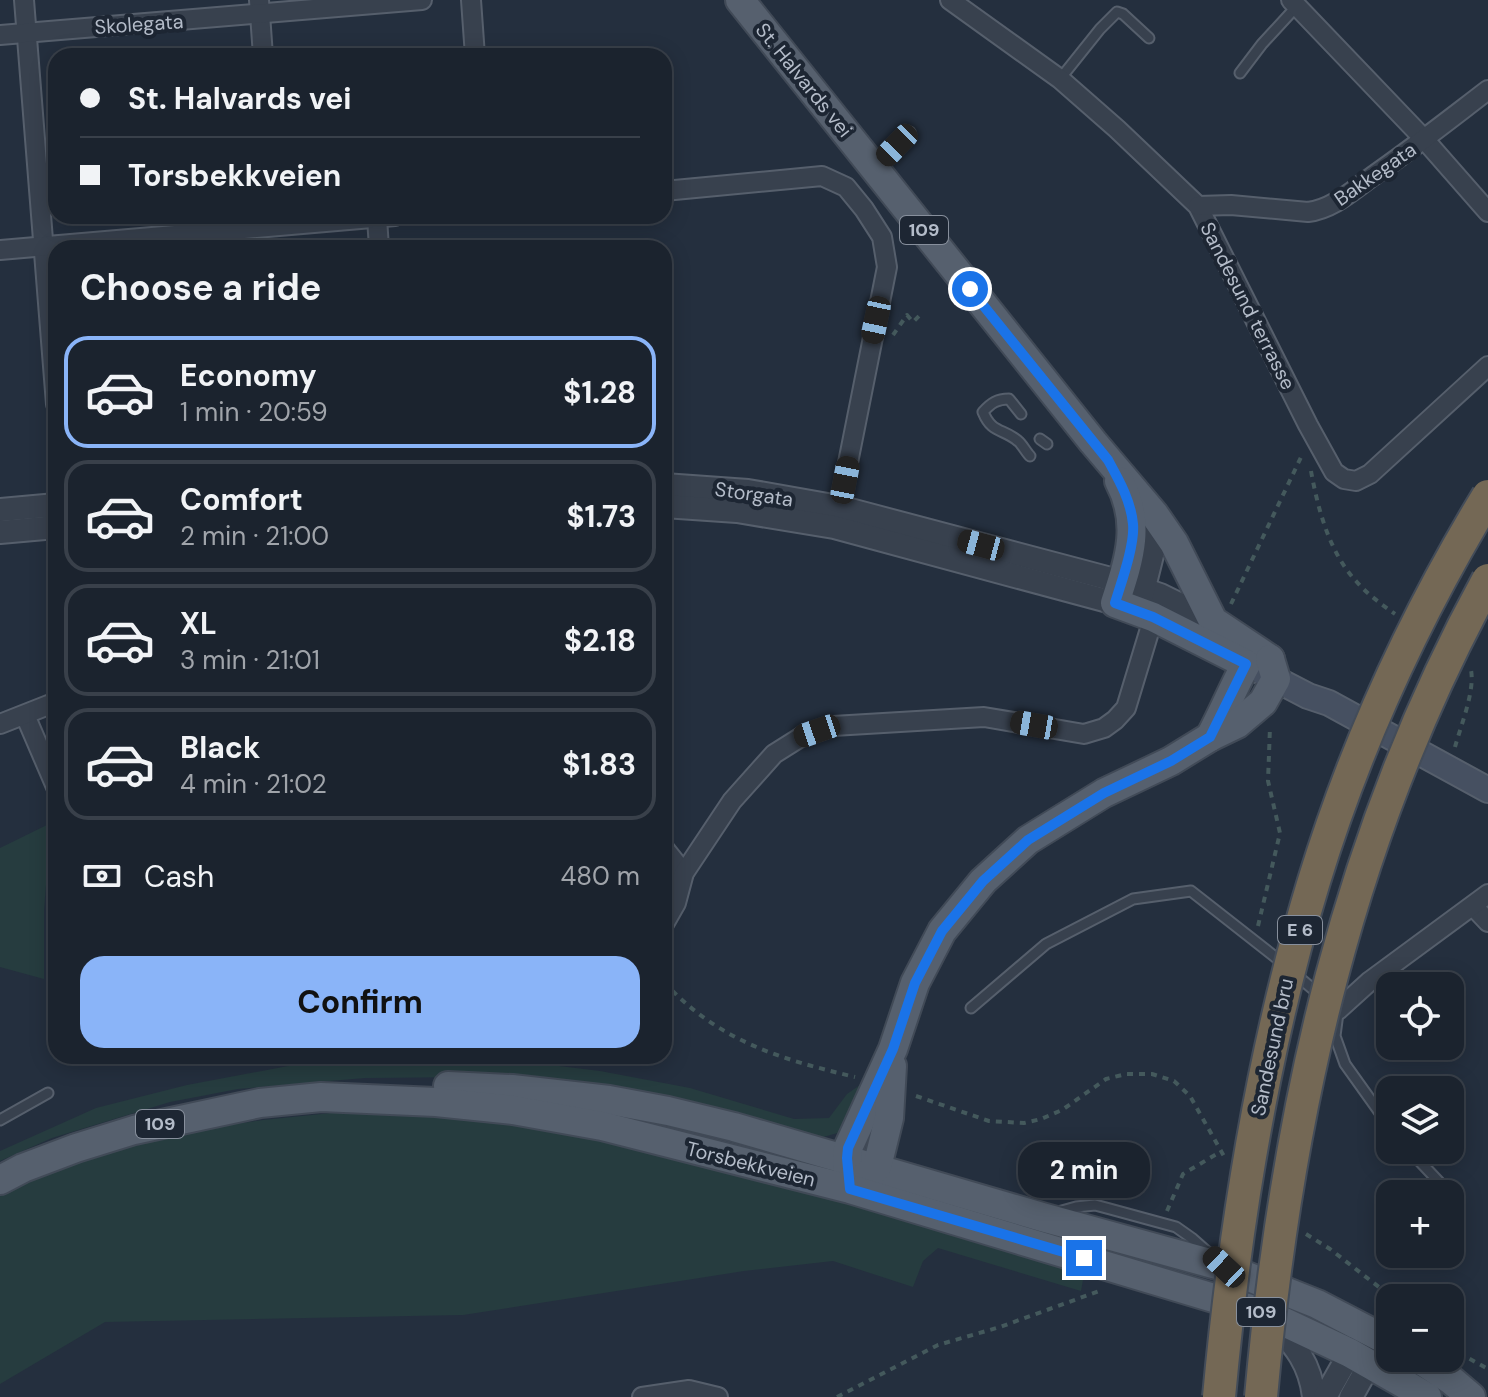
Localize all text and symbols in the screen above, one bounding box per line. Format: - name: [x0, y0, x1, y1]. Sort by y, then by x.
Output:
- street label: Skolegata: [94, 8, 184, 40]
- street label: St. Halvards vei: [750, 18, 858, 142]
- text: St. Halvards vei: [128, 79, 352, 118]
- car: [872, 119, 922, 171]
- street label: Bakkegata: [1329, 136, 1421, 212]
- text: Torsbekkveien: [128, 156, 341, 195]
- road number: 109: [900, 216, 948, 244]
- street label: Sandesund terrasse: [1194, 218, 1302, 394]
- text: Choose a ride: [80, 264, 321, 311]
- route start: [952, 271, 988, 307]
- car: [859, 294, 893, 346]
- icon: car: [84, 356, 156, 428]
- text: Economy: [180, 356, 317, 395]
- text: $1.28: [563, 373, 636, 412]
- text: 1 min · 20:59: [180, 395, 328, 429]
- car: [829, 454, 861, 506]
- street label: Storgata: [713, 476, 795, 512]
- icon: car: [84, 480, 156, 552]
- text: Comfort: [180, 480, 303, 519]
- text: $1.73: [566, 497, 636, 536]
- text: 2 min · 21:00: [180, 519, 329, 553]
- car: [955, 527, 1007, 563]
- icon: car: [84, 604, 156, 676]
- text: XL: [180, 604, 217, 643]
- text: $2.18: [564, 621, 636, 660]
- text: 3 min · 21:01: [180, 643, 320, 677]
- car: [1008, 709, 1060, 741]
- car: [790, 712, 844, 750]
- icon: car: [84, 728, 156, 800]
- text: Black: [180, 728, 260, 767]
- text: $1.83: [562, 745, 636, 784]
- text: 4 min · 21:02: [180, 767, 327, 801]
- icon: cash: [80, 854, 124, 898]
- text: Cash: [144, 857, 214, 896]
- text: 480 m: [561, 859, 640, 893]
- road number: E 6: [1278, 916, 1322, 944]
- button: Confirm: [80, 956, 640, 1048]
- map controls: [1376, 972, 1464, 1372]
- button: locate: [1376, 972, 1464, 1060]
- street label: Sandesund bru: [1245, 976, 1299, 1118]
- button: layers: [1376, 1076, 1464, 1164]
- road number: 109: [136, 1110, 184, 1138]
- street label: Torsbekkveien: [684, 1135, 818, 1193]
- callout: 2 min: [1018, 1142, 1150, 1198]
- text: 2 min: [1050, 1153, 1118, 1187]
- button: +: [1376, 1180, 1464, 1268]
- route end: [1066, 1240, 1102, 1276]
- car: [1198, 1242, 1250, 1292]
- button: −: [1376, 1284, 1464, 1372]
- road number: 109: [1237, 1298, 1285, 1326]

